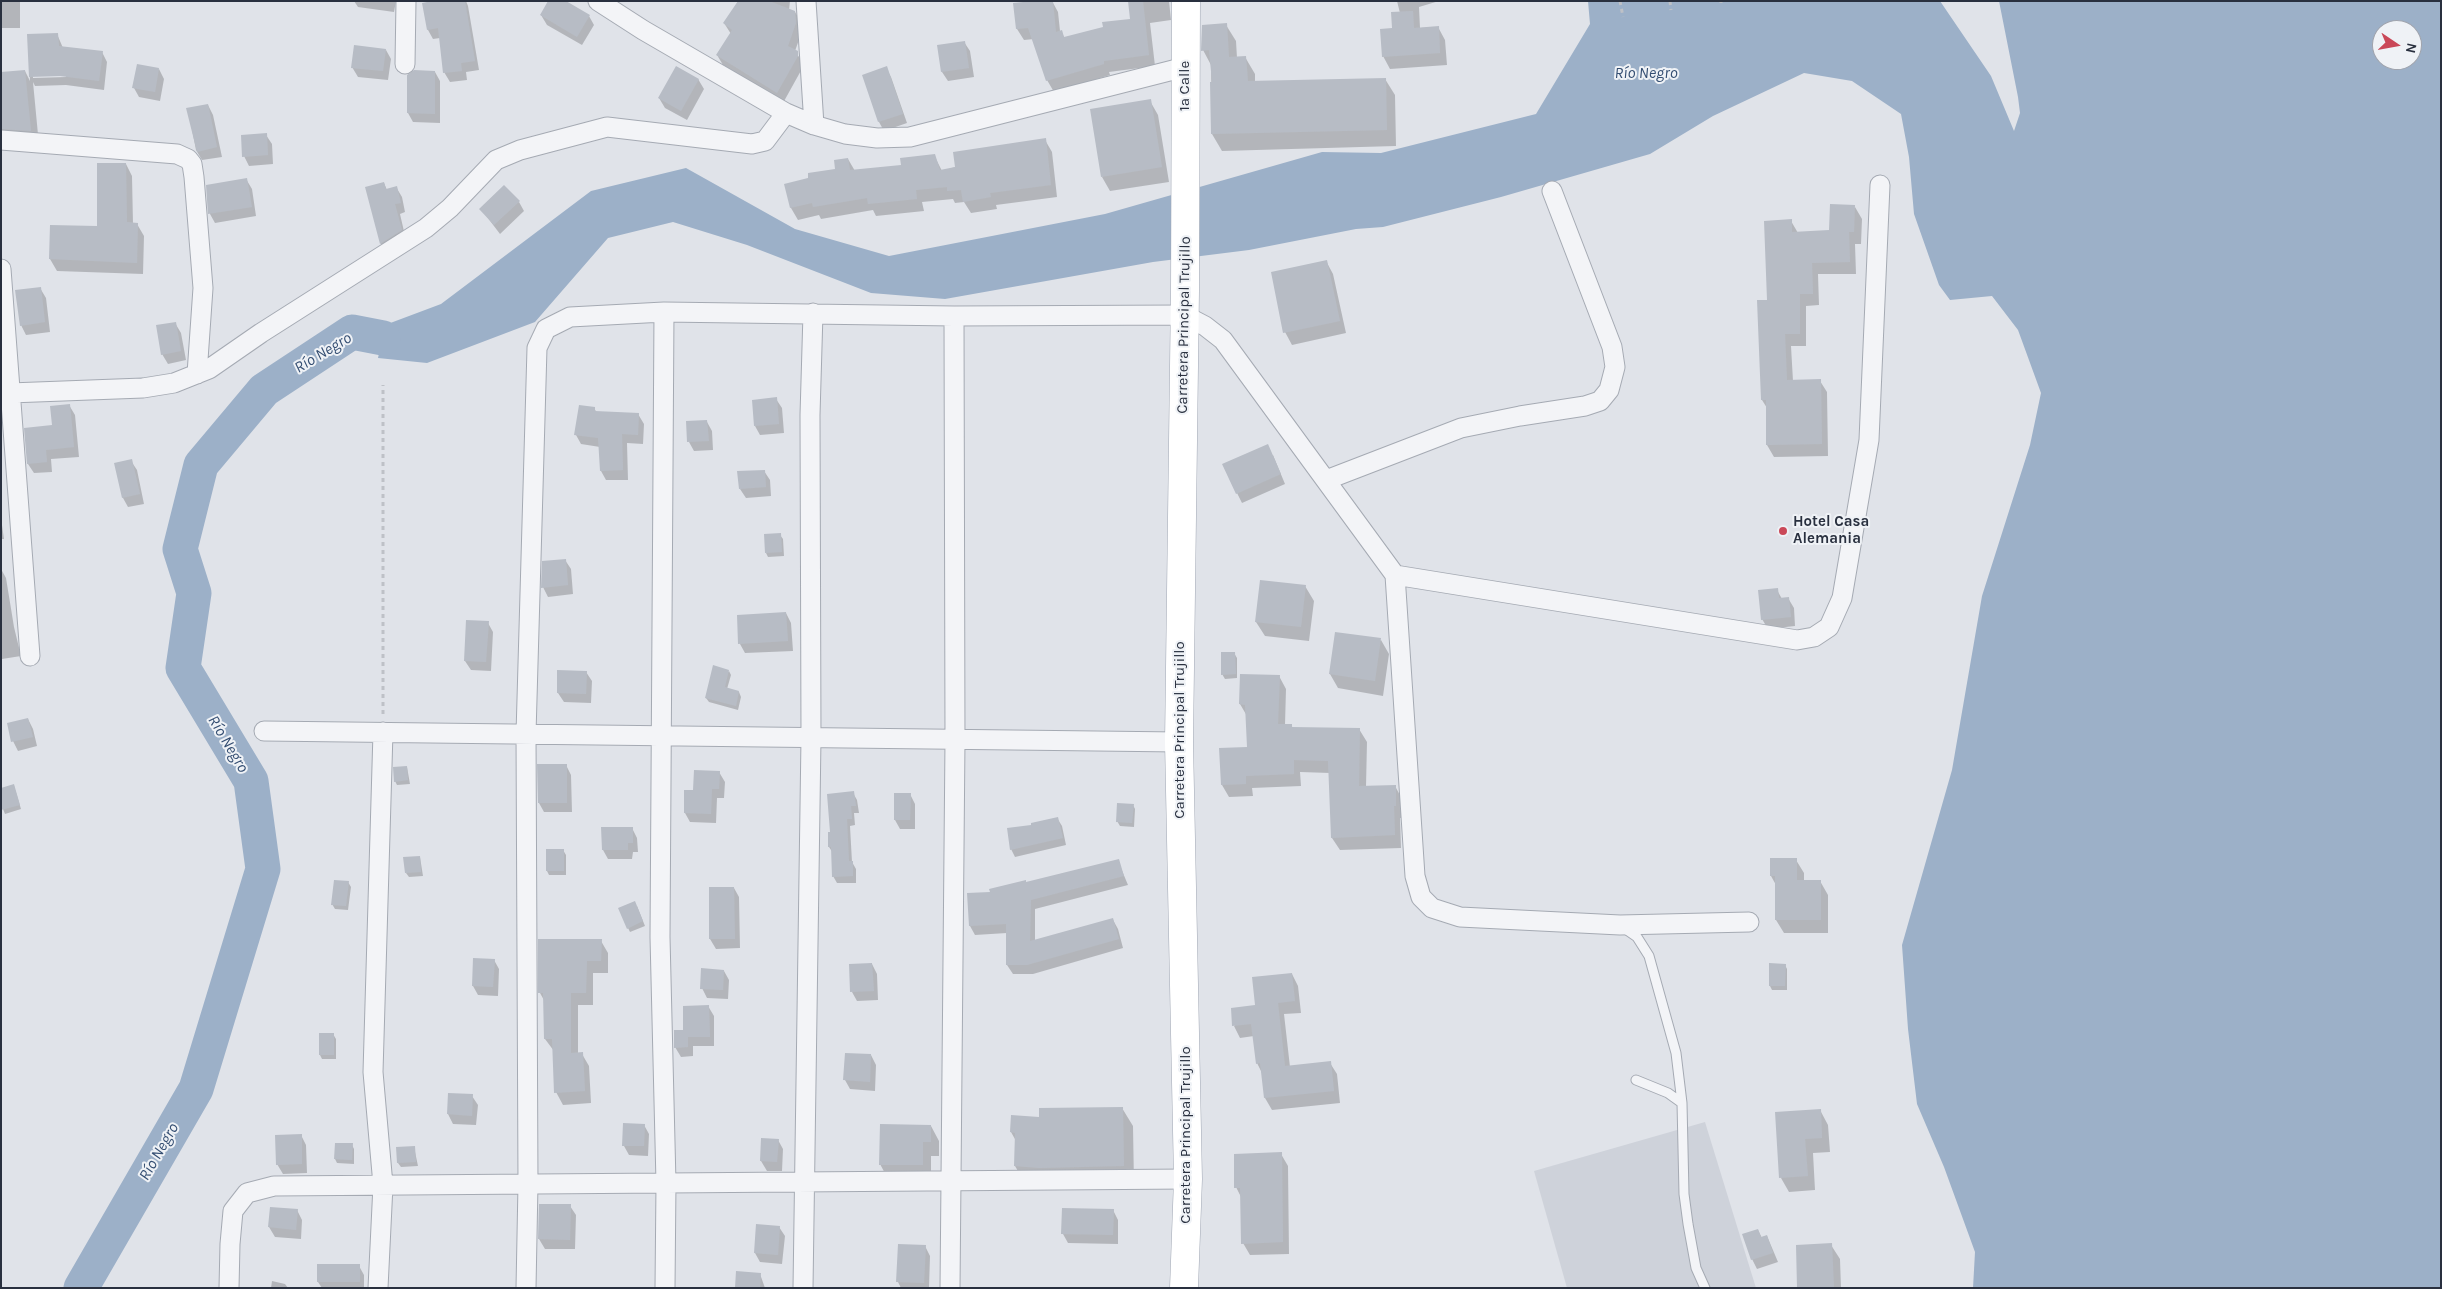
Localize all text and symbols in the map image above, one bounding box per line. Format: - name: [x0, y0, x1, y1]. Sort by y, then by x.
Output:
- north arrow: [2372, 20, 2422, 70]
- text: N: [2402, 41, 2421, 55]
- street label: 1a Calle: [1176, 61, 1194, 111]
- water label: Río Negro: [1614, 63, 1678, 83]
- street label: Carretera Principal Trujillo: [1173, 236, 1195, 414]
- water label: Río Negro: [291, 329, 355, 377]
- place label: Hotel Casa Alemania: [1793, 513, 1869, 548]
- marker: Hotel Casa Alemania: [1777, 525, 1789, 537]
- street label: Carretera Principal Trujillo: [1171, 641, 1189, 819]
- water label: Río Negro: [204, 712, 252, 776]
- street label: Carretera Principal Trujillo: [1177, 1046, 1195, 1224]
- water label: Río Negro: [135, 1120, 183, 1184]

